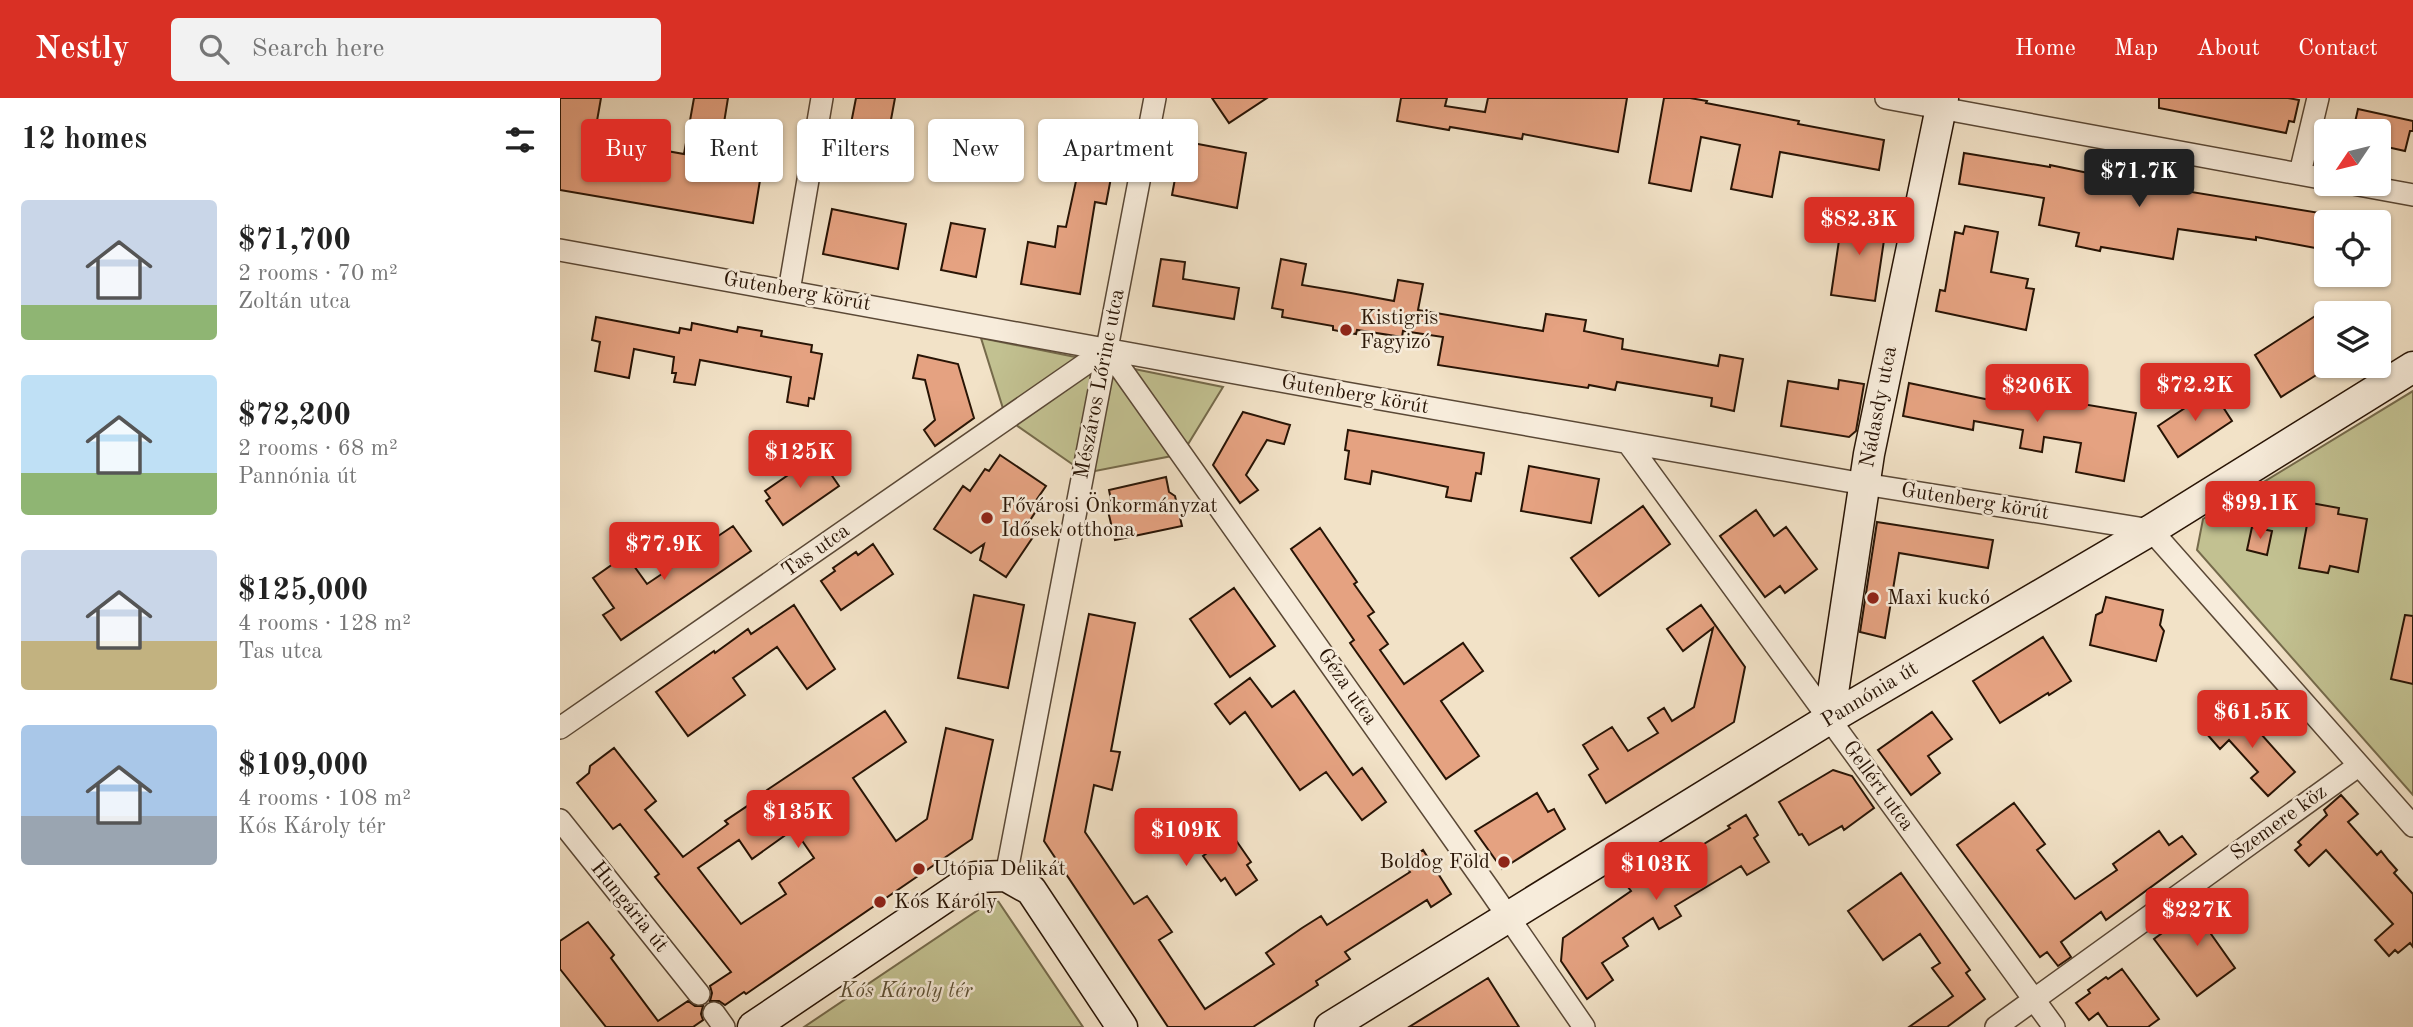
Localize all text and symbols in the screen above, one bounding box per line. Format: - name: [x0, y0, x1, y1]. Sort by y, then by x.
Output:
- search box: [171, 18, 661, 81]
- icon: search: [195, 30, 233, 68]
- text: Nestly: [35, 33, 129, 66]
- text: Search here: [251, 36, 385, 62]
- text: Home: [2015, 37, 2076, 61]
- text: Map: [2114, 37, 2158, 61]
- text: About: [2196, 37, 2260, 61]
- text: Contact: [2298, 37, 2378, 61]
- chip: Buy: [581, 119, 671, 182]
- chip: Rent: [685, 119, 783, 182]
- chip: Filters: [797, 119, 914, 182]
- chip: New: [928, 119, 1024, 182]
- chip: Apartment: [1038, 119, 1198, 182]
- north arrow: [2314, 119, 2390, 196]
- map controls: [2314, 119, 2391, 378]
- icon: filters: [501, 121, 539, 159]
- text: 12 homes: [21, 125, 147, 155]
- pin: $71.7K: [2082, 150, 2196, 209]
- text: $71.7K: [2100, 160, 2178, 183]
- pin: $82.3K: [1802, 198, 1916, 257]
- text: $82.3K: [1820, 208, 1898, 231]
- button: locate: [2314, 210, 2391, 287]
- text: $71,700: [238, 226, 351, 256]
- icon: home: [77, 228, 161, 312]
- text: 2 rooms · 70 m²: [238, 262, 398, 285]
- street label: Gutenberg körút: [722, 269, 872, 315]
- street label: Mészáros Lőrinc utca: [1071, 287, 1129, 481]
- text: Zoltán utca: [238, 290, 351, 313]
- button: layers: [2314, 301, 2391, 378]
- place label: Kistigris Fagyizó: [1360, 308, 1438, 353]
- marker: Kistigris Fagyizó: [1338, 322, 1354, 338]
- street label: Nádasdy utca: [1857, 345, 1901, 469]
- pin: $206K: [1988, 364, 2086, 424]
- pin: $72.2K: [2138, 364, 2252, 423]
- street label: Gutenberg körút: [1280, 372, 1430, 418]
- text: $72.2K: [2156, 374, 2234, 397]
- text: $206K: [2001, 375, 2073, 398]
- text: $72,200: [238, 401, 351, 431]
- icon: home: [77, 403, 161, 487]
- pin: $125K: [751, 430, 849, 490]
- text: 2 rooms · 68 m²: [238, 437, 398, 460]
- text: $125K: [764, 441, 836, 464]
- text: Pannónia út: [238, 465, 357, 488]
- street label: Gutenberg körút: [1900, 480, 2050, 524]
- pin: $99.1K: [2203, 482, 2317, 541]
- place label: Fővárosi Önkormányzat Idősek otthona: [1001, 492, 1218, 541]
- text: $99.1K: [2221, 492, 2299, 515]
- marker: Fővárosi Önkormányzat Idősek otthona: [979, 510, 995, 526]
- street label: Tas utca: [778, 520, 854, 582]
- pin: $77.9K: [607, 522, 721, 582]
- text: $77.9K: [625, 533, 703, 556]
- text: $125,000: [238, 576, 368, 606]
- icon: home: [77, 578, 161, 662]
- place label: Maxi kuckó: [1887, 588, 1990, 609]
- marker: Maxi kuckó: [1865, 590, 1881, 606]
- text: 4 rooms · 128 m²: [238, 612, 411, 635]
- text: Tas utca: [238, 640, 323, 663]
- street label: Géza utca: [1313, 645, 1381, 729]
- street label: Pannónia út: [1818, 658, 1922, 732]
- pin: $61.5K: [2195, 690, 2309, 750]
- text: $61.5K: [2213, 701, 2291, 724]
- street label: Gellért utca: [1838, 737, 1918, 835]
- text: $109,000: [238, 751, 368, 781]
- icon: home: [77, 753, 161, 837]
- street label: Szemere köz: [2227, 781, 2331, 865]
- text: 4 rooms · 108 m²: [238, 787, 411, 810]
- pin: $135K: [749, 790, 847, 850]
- text: $135K: [762, 801, 834, 824]
- pin: $109K: [1137, 808, 1235, 868]
- text: Kós Károly tér: [238, 815, 386, 838]
- text: $109K: [1150, 819, 1222, 842]
- pin: $103K: [1607, 842, 1705, 902]
- place label: Boldog Föld: [1380, 852, 1490, 873]
- text: $103K: [1620, 853, 1692, 876]
- marker: Boldog Föld: [1496, 854, 1512, 870]
- street label: Hungária út: [586, 858, 672, 956]
- place label: Utópia Delikát: [933, 859, 1066, 880]
- marker: Utópia Delikát: [911, 861, 927, 877]
- pin: $227K: [2148, 888, 2246, 948]
- place label: Kós Károly: [894, 892, 997, 913]
- marker: Kós Károly: [872, 894, 888, 910]
- text: $227K: [2161, 899, 2233, 922]
- park label: Kós Károly tér: [838, 981, 974, 1002]

